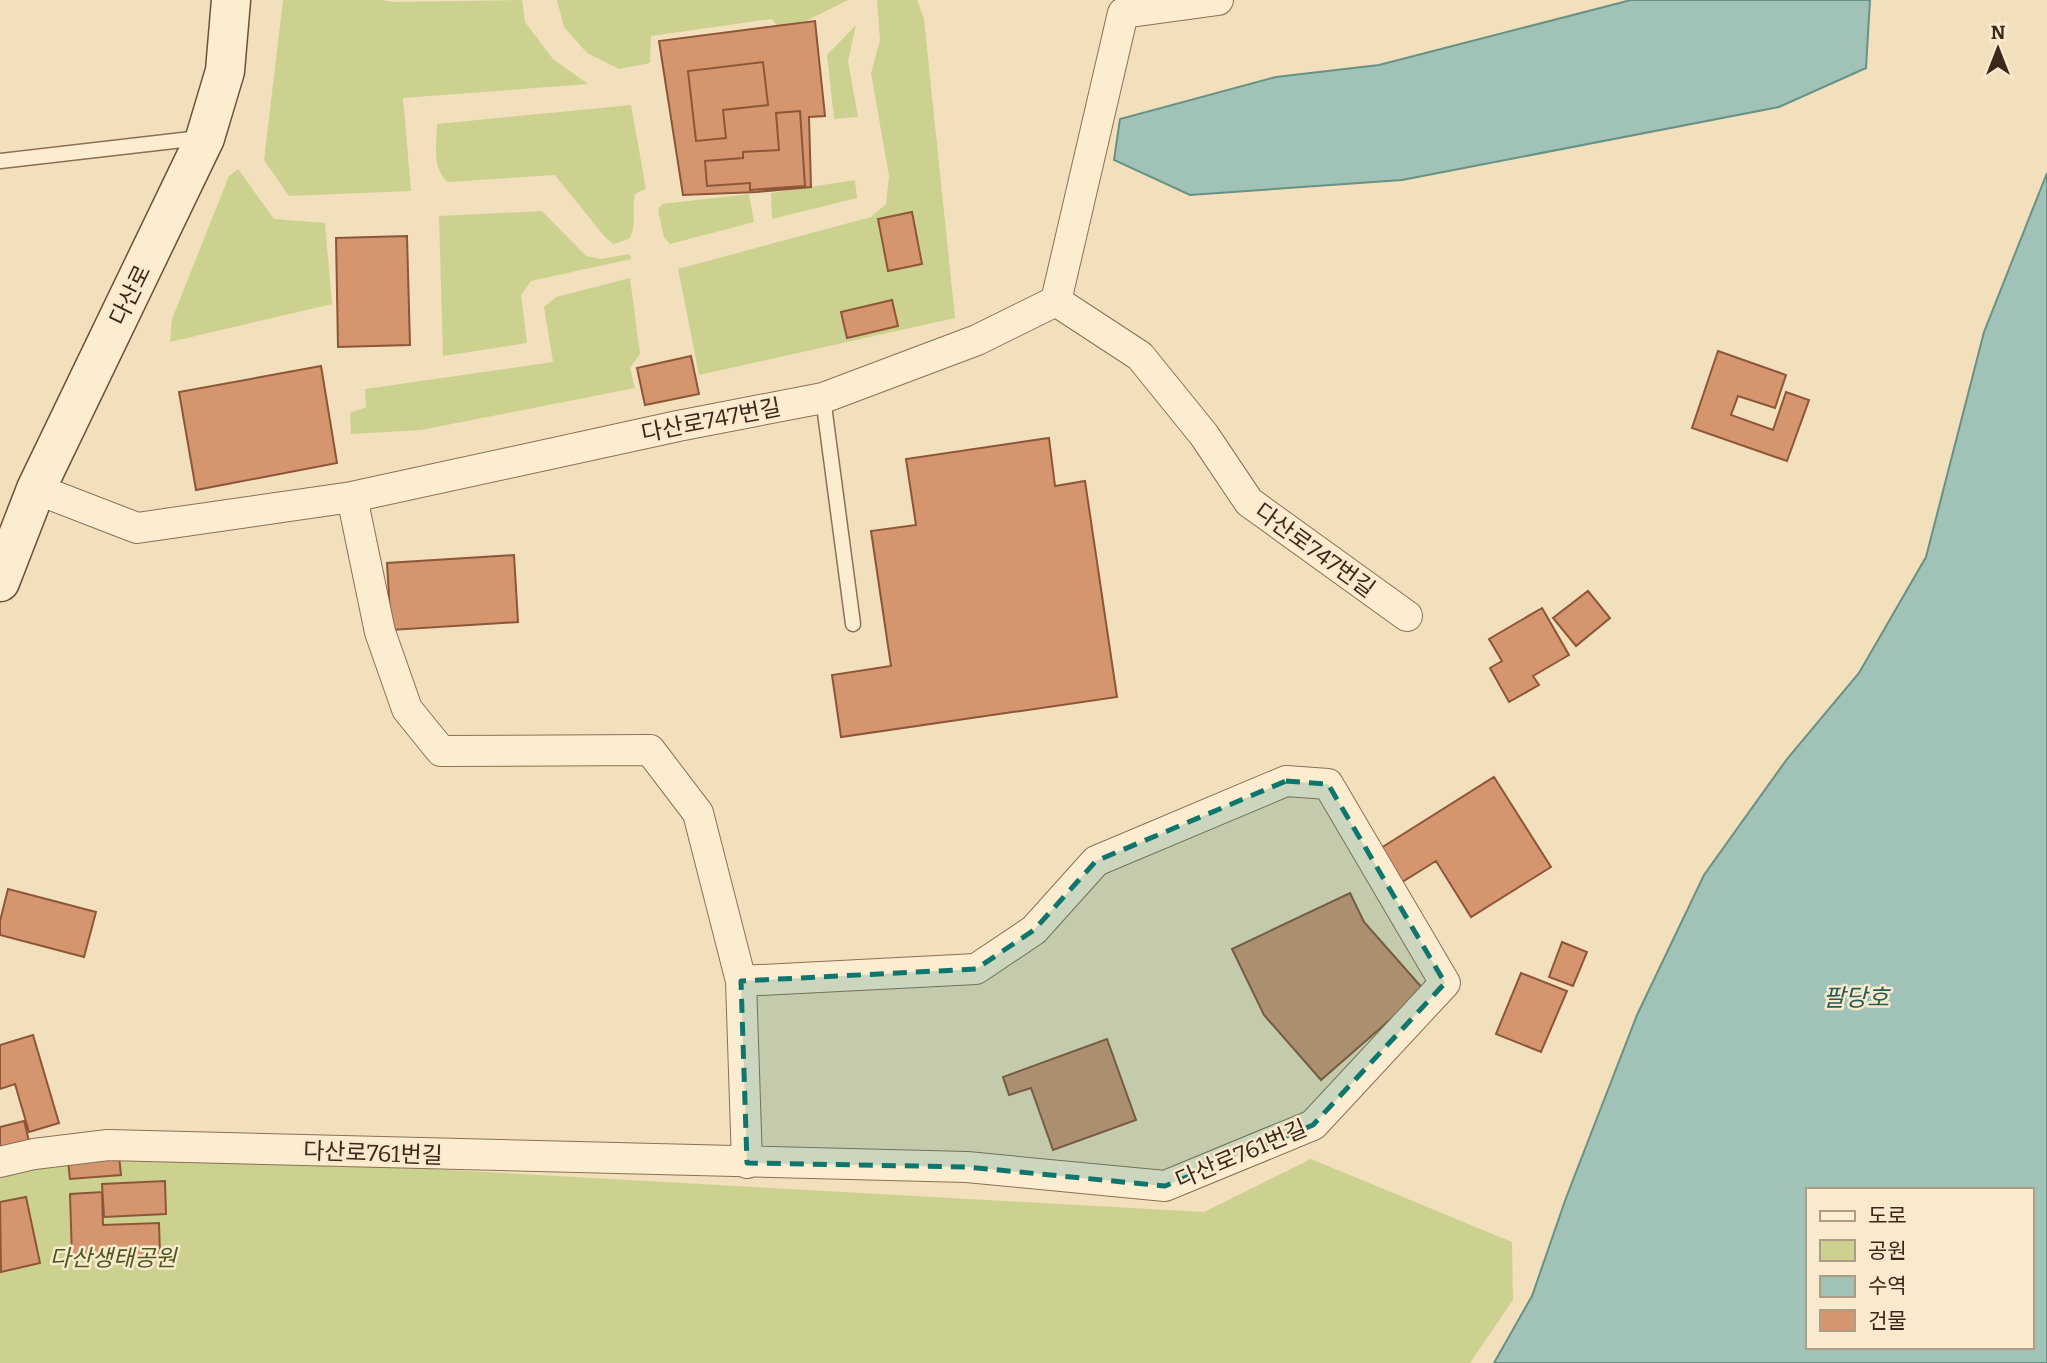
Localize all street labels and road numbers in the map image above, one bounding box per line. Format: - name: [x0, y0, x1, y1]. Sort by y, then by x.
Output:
- street label: 다산로: [104, 260, 156, 330]
- street label: 다산로747번길: [639, 393, 783, 447]
- street label: 다산로747번길: [1249, 497, 1381, 603]
- street label: 다산로761번길: [1171, 1114, 1311, 1194]
- street label: 다산로761번길: [303, 1137, 443, 1169]

